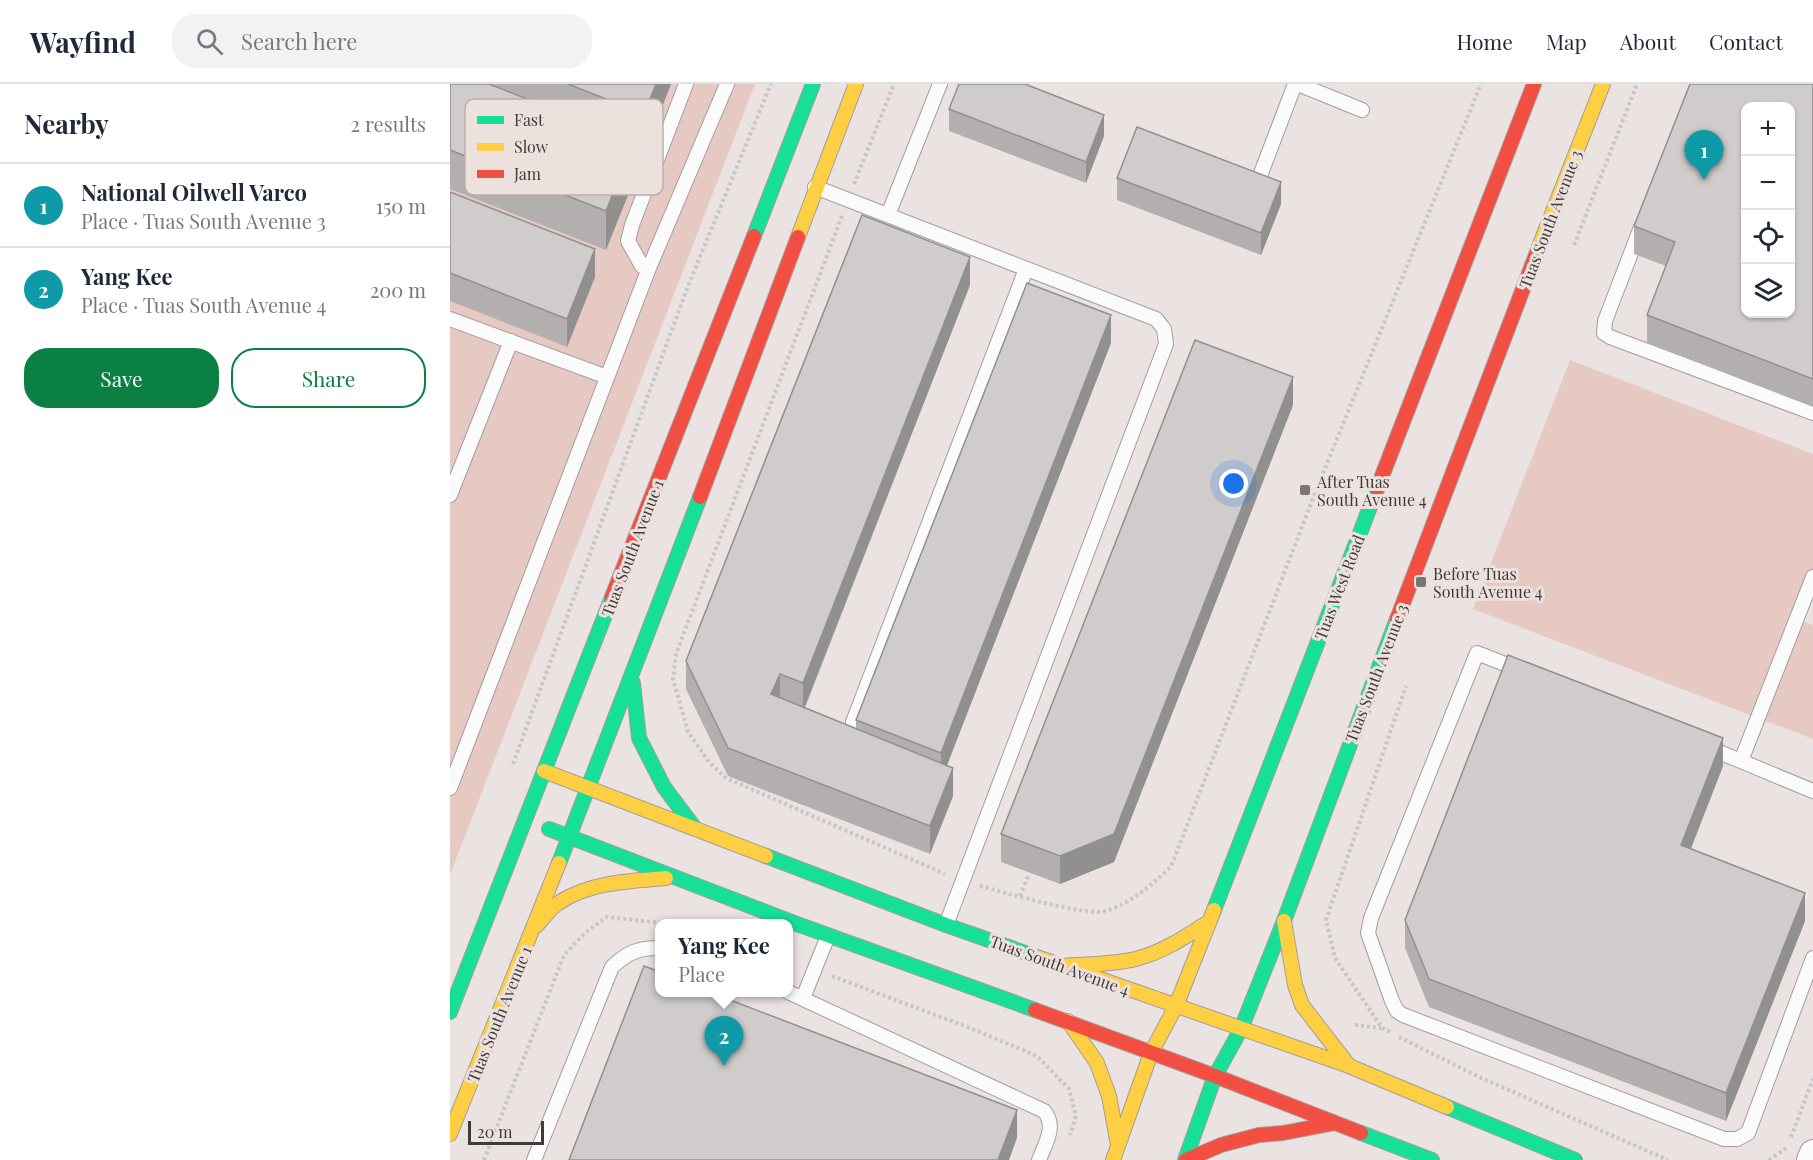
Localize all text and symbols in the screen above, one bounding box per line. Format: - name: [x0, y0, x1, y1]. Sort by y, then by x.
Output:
- search box: [172, 14, 592, 68]
- text: Wayfind: [30, 23, 136, 60]
- icon: search: [193, 25, 226, 58]
- text: Search here: [241, 26, 357, 56]
- text: Home: [1457, 27, 1513, 55]
- text: Map: [1546, 27, 1587, 55]
- text: About: [1620, 27, 1676, 55]
- text: Contact: [1709, 27, 1783, 55]
- legend: [465, 99, 663, 195]
- map controls: [1741, 102, 1795, 318]
- button: +: [1741, 102, 1795, 156]
- text: Nearby: [24, 106, 109, 141]
- text: Fast: [514, 109, 544, 130]
- text: 2 results: [351, 110, 426, 137]
- pin: 1: [1684, 130, 1724, 180]
- text: Slow: [514, 136, 549, 157]
- street label: Tuas South Avenue 3: [1514, 147, 1586, 291]
- button: −: [1741, 156, 1795, 210]
- text: Jam: [513, 163, 541, 184]
- text: National Oilwell Varco: [81, 177, 307, 207]
- text: 1: [40, 192, 47, 219]
- text: 150 m: [376, 192, 426, 219]
- text: Place · Tuas South Avenue 3: [81, 207, 326, 234]
- button: locate: [1741, 210, 1795, 264]
- text: Yang Kee: [81, 261, 173, 291]
- button: layers: [1741, 264, 1795, 318]
- text: 2: [38, 276, 49, 303]
- text: 200 m: [370, 276, 426, 303]
- text: Place · Tuas South Avenue 4: [81, 291, 326, 318]
- button: Save: [24, 348, 219, 408]
- button: Share: [231, 348, 426, 408]
- your location: [1219, 469, 1248, 498]
- place label: After Tuas South Avenue 4: [1316, 471, 1427, 510]
- street label: Tuas South Avenue 1: [596, 476, 668, 620]
- marker: After Tuas South Avenue 4: [1298, 483, 1312, 497]
- street label: Tuas West Road: [1309, 531, 1369, 643]
- place label: Before Tuas South Avenue 4: [1433, 563, 1543, 602]
- marker: Before Tuas South Avenue 4: [1414, 575, 1428, 589]
- street label: Tuas South Avenue 3: [1340, 601, 1412, 745]
- popup: [655, 919, 793, 997]
- text: Yang Kee: [678, 930, 770, 960]
- street label: Tuas South Avenue 4: [987, 930, 1133, 1000]
- street label: Tuas South Avenue 1: [462, 943, 536, 1085]
- text: Place: [678, 960, 725, 987]
- pin: 2: [704, 1016, 744, 1066]
- scale bar: [468, 1118, 544, 1146]
- text: 20 m: [477, 1121, 512, 1142]

